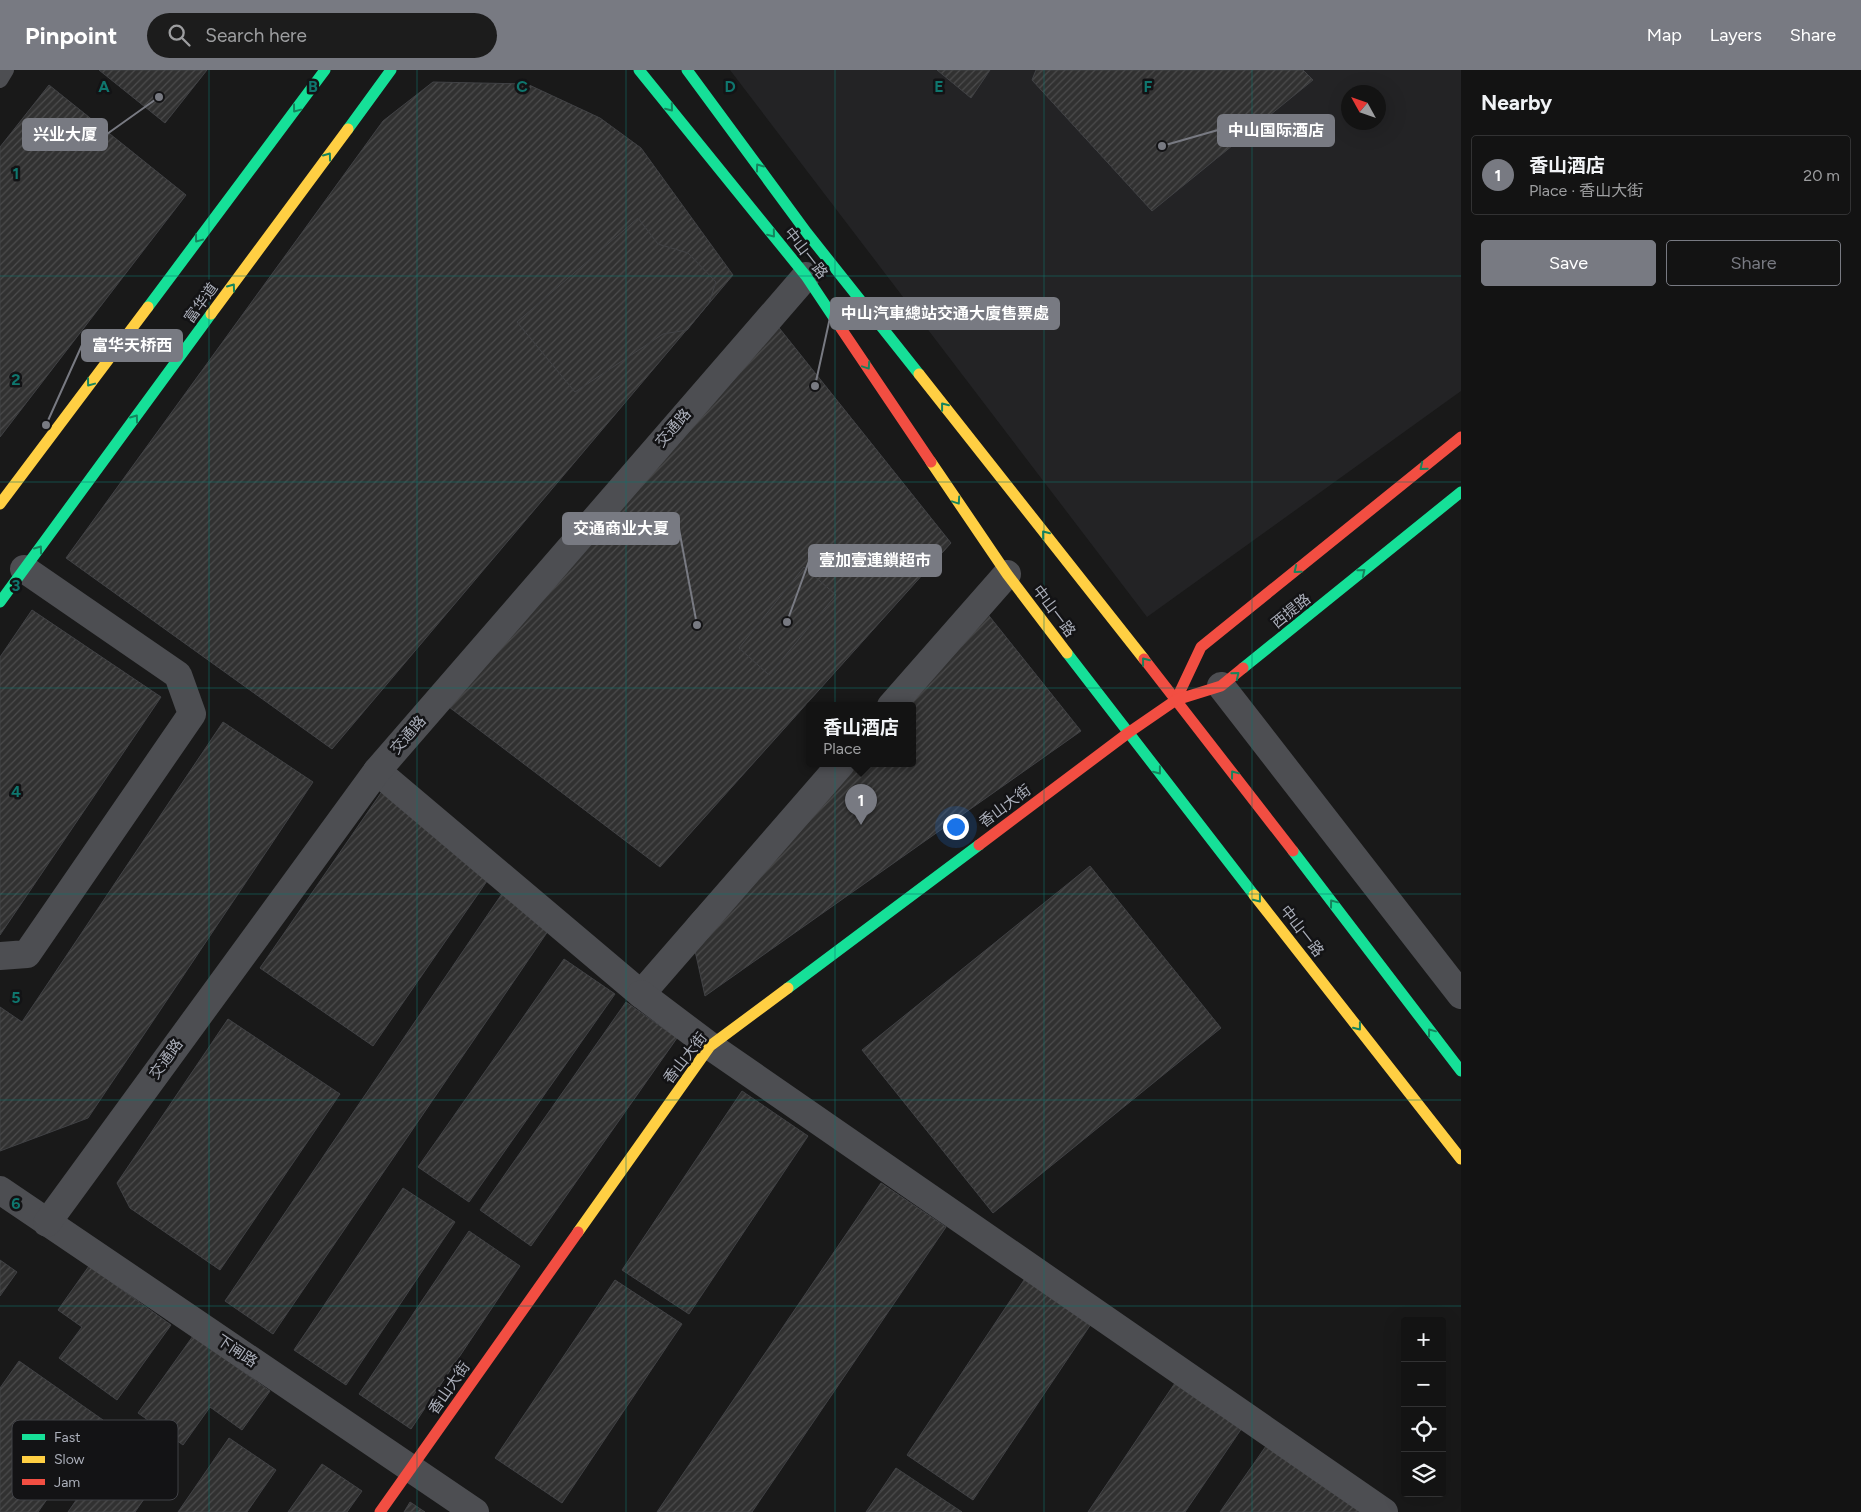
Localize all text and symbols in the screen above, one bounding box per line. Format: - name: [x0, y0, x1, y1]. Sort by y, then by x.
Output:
- search box: [147, 13, 497, 58]
- text: Pinpoint: [25, 21, 117, 50]
- icon: search: [165, 21, 193, 49]
- text: Search here: [205, 24, 307, 47]
- text: Map: [1647, 24, 1682, 46]
- text: Layers: [1710, 24, 1762, 46]
- text: Share: [1790, 24, 1836, 46]
- text: A: [98, 77, 110, 96]
- text: B: [308, 77, 318, 96]
- text: C: [516, 77, 528, 96]
- text: D: [724, 77, 736, 96]
- text: E: [934, 77, 944, 96]
- text: F: [1144, 77, 1153, 96]
- north arrow: [1341, 85, 1386, 130]
- text: Nearby: [1481, 90, 1552, 115]
- one-way arrow: [664, 102, 672, 111]
- one-way arrow: [293, 103, 302, 113]
- callout: 中山国际酒店: [1218, 115, 1334, 146]
- callout: 兴业大厦: [23, 119, 107, 150]
- text: 中山国际酒店: [1228, 121, 1324, 140]
- text: 兴业大厦: [33, 125, 97, 144]
- one-way arrow: [322, 152, 331, 162]
- text: 香山酒店: [1529, 154, 1605, 177]
- text: 1: [13, 164, 19, 183]
- one-way arrow: [755, 164, 765, 173]
- text: 1: [1495, 166, 1501, 185]
- text: 20 m: [1803, 166, 1840, 185]
- text: Place · 香山大街: [1529, 181, 1643, 200]
- street label: 中山一路: [780, 224, 832, 282]
- one-way arrow: [767, 228, 775, 237]
- one-way arrow: [196, 233, 204, 242]
- button: Save: [1481, 240, 1656, 286]
- button: Share: [1666, 240, 1841, 286]
- street label: 富华道: [180, 280, 222, 326]
- one-way arrow: [226, 284, 234, 293]
- callout: 中山汽車總站交通大廈售票處: [831, 298, 1059, 329]
- text: 中山汽車總站交通大廈售票處: [841, 304, 1049, 323]
- callout: 富华天桥西: [82, 330, 182, 361]
- text: 富华天桥西: [92, 336, 172, 355]
- one-way arrow: [861, 360, 870, 370]
- text: 2: [11, 370, 21, 389]
- one-way arrow: [88, 377, 96, 386]
- one-way arrow: [940, 403, 949, 412]
- street label: 交通路: [651, 405, 695, 451]
- one-way arrow: [129, 414, 138, 424]
- one-way arrow: [1420, 462, 1429, 470]
- one-way arrow: [951, 495, 961, 504]
- callout: 交通商业大夏: [563, 513, 679, 544]
- text: 交通商业大夏: [573, 519, 669, 538]
- one-way arrow: [1042, 531, 1050, 540]
- one-way arrow: [33, 545, 42, 555]
- callout: 壹加壹連鎖超市: [809, 545, 941, 576]
- text: 壹加壹連鎖超市: [819, 551, 931, 570]
- one-way arrow: [1294, 564, 1303, 572]
- one-way arrow: [1356, 570, 1365, 578]
- text: 3: [12, 576, 21, 595]
- street label: 中山一路: [1029, 582, 1079, 640]
- street label: 西提路: [1268, 590, 1314, 632]
- one-way arrow: [1142, 658, 1151, 667]
- one-way arrow: [1230, 672, 1239, 680]
- popup: [806, 702, 916, 767]
- street label: 交通路: [386, 712, 430, 758]
- text: 香山酒店: [823, 716, 899, 739]
- text: Place: [823, 739, 861, 758]
- one-way arrow: [1152, 765, 1160, 774]
- one-way arrow: [1231, 770, 1240, 780]
- street label: 香山大街: [976, 781, 1034, 831]
- text: 4: [11, 782, 21, 801]
- pin: 1: [845, 784, 877, 825]
- your location: [943, 814, 969, 840]
- one-way arrow: [1252, 893, 1260, 902]
- one-way arrow: [1330, 900, 1338, 909]
- street label: 中山一路: [1276, 902, 1328, 960]
- text: 5: [11, 988, 21, 1007]
- one-way arrow: [1352, 1021, 1361, 1031]
- street label: 香山大街: [659, 1029, 711, 1087]
- one-way arrow: [1429, 1029, 1437, 1038]
- street label: 交通路: [145, 1036, 187, 1082]
- text: 6: [11, 1194, 21, 1213]
- map controls: [1401, 1317, 1446, 1497]
- button: +: [1401, 1317, 1446, 1362]
- street label: 下闸路: [213, 1331, 261, 1371]
- street label: 香山大街: [424, 1358, 474, 1418]
- button: −: [1401, 1362, 1446, 1407]
- button: locate: [1401, 1407, 1446, 1452]
- legend: [12, 1420, 178, 1500]
- text: Fast: [54, 1429, 80, 1446]
- text: Slow: [54, 1451, 85, 1468]
- button: layers: [1401, 1452, 1446, 1497]
- text: Jam: [54, 1474, 80, 1491]

